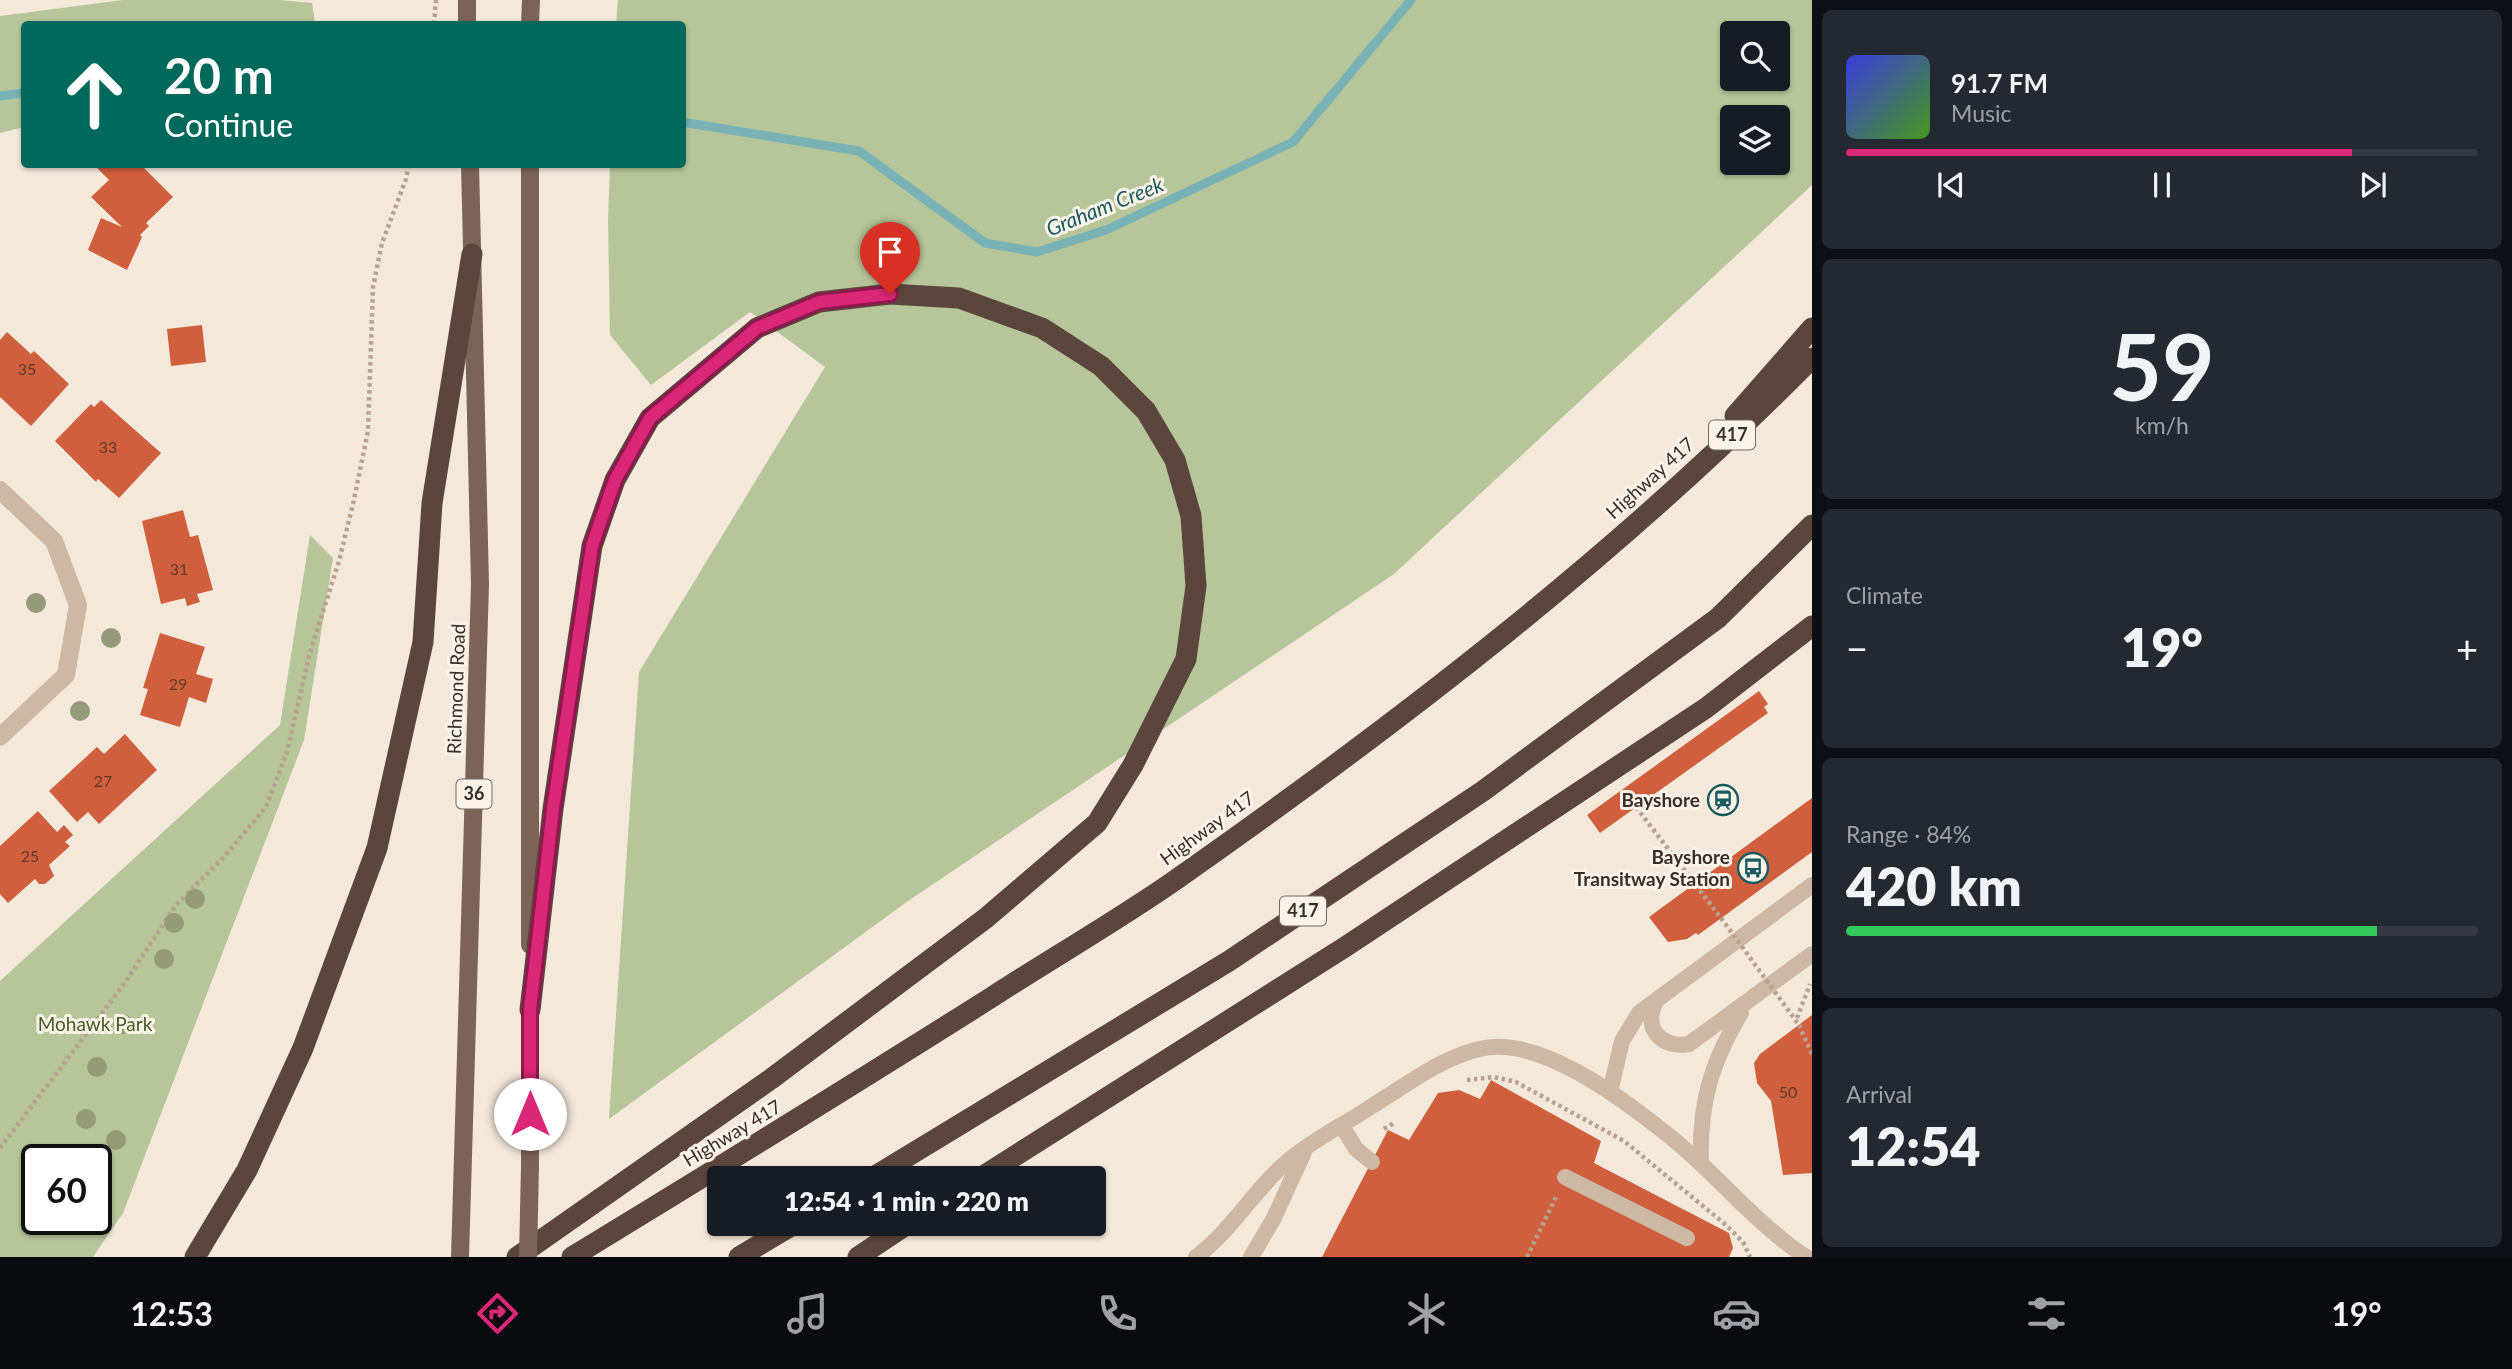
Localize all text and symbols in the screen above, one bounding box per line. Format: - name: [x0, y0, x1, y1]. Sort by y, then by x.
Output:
- map controls: [1720, 21, 1790, 175]
- button: search: [1720, 21, 1790, 91]
- text: 20 m: [164, 46, 274, 104]
- icon: ahead: [49, 49, 140, 140]
- text: 91.7 FM: [1951, 67, 2048, 99]
- text: Music: [1951, 99, 2011, 127]
- text: Continue: [164, 105, 293, 144]
- button: layers: [1720, 105, 1790, 175]
- icon: previous: [1932, 166, 1970, 204]
- icon: pause: [2143, 166, 2181, 204]
- icon: next: [2354, 166, 2392, 204]
- water label: Graham Creek: [1042, 170, 1168, 241]
- pin: [860, 222, 920, 294]
- icon: arrive: [871, 233, 909, 271]
- text: 59: [2109, 311, 2215, 420]
- house number: 35: [18, 359, 36, 378]
- text: km/h: [2135, 411, 2189, 439]
- road number: 417: [1709, 421, 1755, 450]
- street label: Highway 417: [1601, 432, 1698, 523]
- house number: 33: [99, 437, 117, 456]
- house number: 31: [170, 559, 188, 578]
- text: Climate: [1846, 581, 1923, 609]
- text: 19°: [2121, 616, 2203, 678]
- street label: Richmond Road: [442, 623, 469, 755]
- text: −: [1846, 625, 1868, 671]
- text: +: [2456, 625, 2478, 671]
- house number: 29: [169, 674, 187, 693]
- house number: 27: [94, 771, 112, 790]
- road number: 36: [456, 780, 491, 808]
- station icon: Bayshore: [1706, 783, 1740, 817]
- street label: Highway 417: [1155, 786, 1258, 869]
- place label: Bayshore: [1622, 788, 1700, 811]
- text: Range · 84%: [1846, 820, 1971, 848]
- place label: Bayshore Transitway Station: [1574, 845, 1730, 890]
- house number: 25: [21, 846, 39, 865]
- bus stop icon: Bayshore Transitway Station: [1736, 851, 1770, 885]
- text: 420 km: [1846, 855, 2022, 917]
- road number: 417: [1280, 896, 1326, 926]
- park label: Mohawk Park: [38, 1012, 153, 1035]
- position arrow: [493, 1077, 567, 1151]
- text: Arrival: [1846, 1080, 1912, 1108]
- house number: 50: [1779, 1082, 1797, 1101]
- street label: Highway 417: [678, 1094, 785, 1171]
- text: 12:54: [1846, 1115, 1980, 1177]
- speed limit sign: 60: [21, 1144, 112, 1235]
- text: 12:54 · 1 min · 220 m: [784, 1185, 1029, 1217]
- icon: directions: [473, 1289, 522, 1338]
- icon: music: [783, 1289, 832, 1338]
- icon: phone: [1093, 1289, 1142, 1338]
- icon: climate: [1402, 1289, 1451, 1338]
- icon: car: [1712, 1289, 1761, 1338]
- icon: filters: [2022, 1289, 2071, 1338]
- text: 12:53: [130, 1294, 213, 1333]
- text: 19°: [2331, 1294, 2382, 1333]

